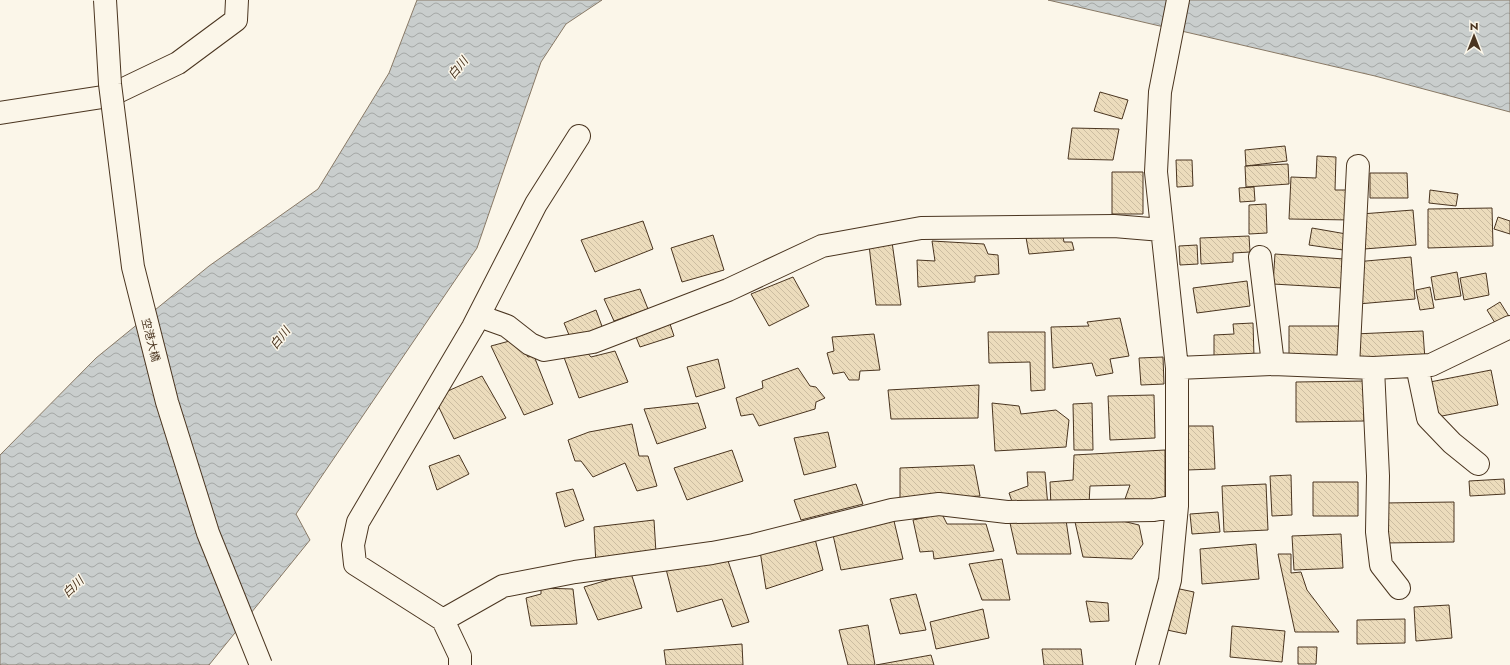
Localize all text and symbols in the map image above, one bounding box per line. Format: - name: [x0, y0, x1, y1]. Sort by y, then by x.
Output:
- north arrow: [1454, 16, 1494, 56]
- text: N: [1470, 18, 1478, 34]
- water label: 白川: [443, 51, 474, 83]
- street label: 空港大橋: [138, 317, 164, 363]
- water label: 白川: [266, 321, 296, 353]
- water label: 白川: [58, 571, 89, 602]

